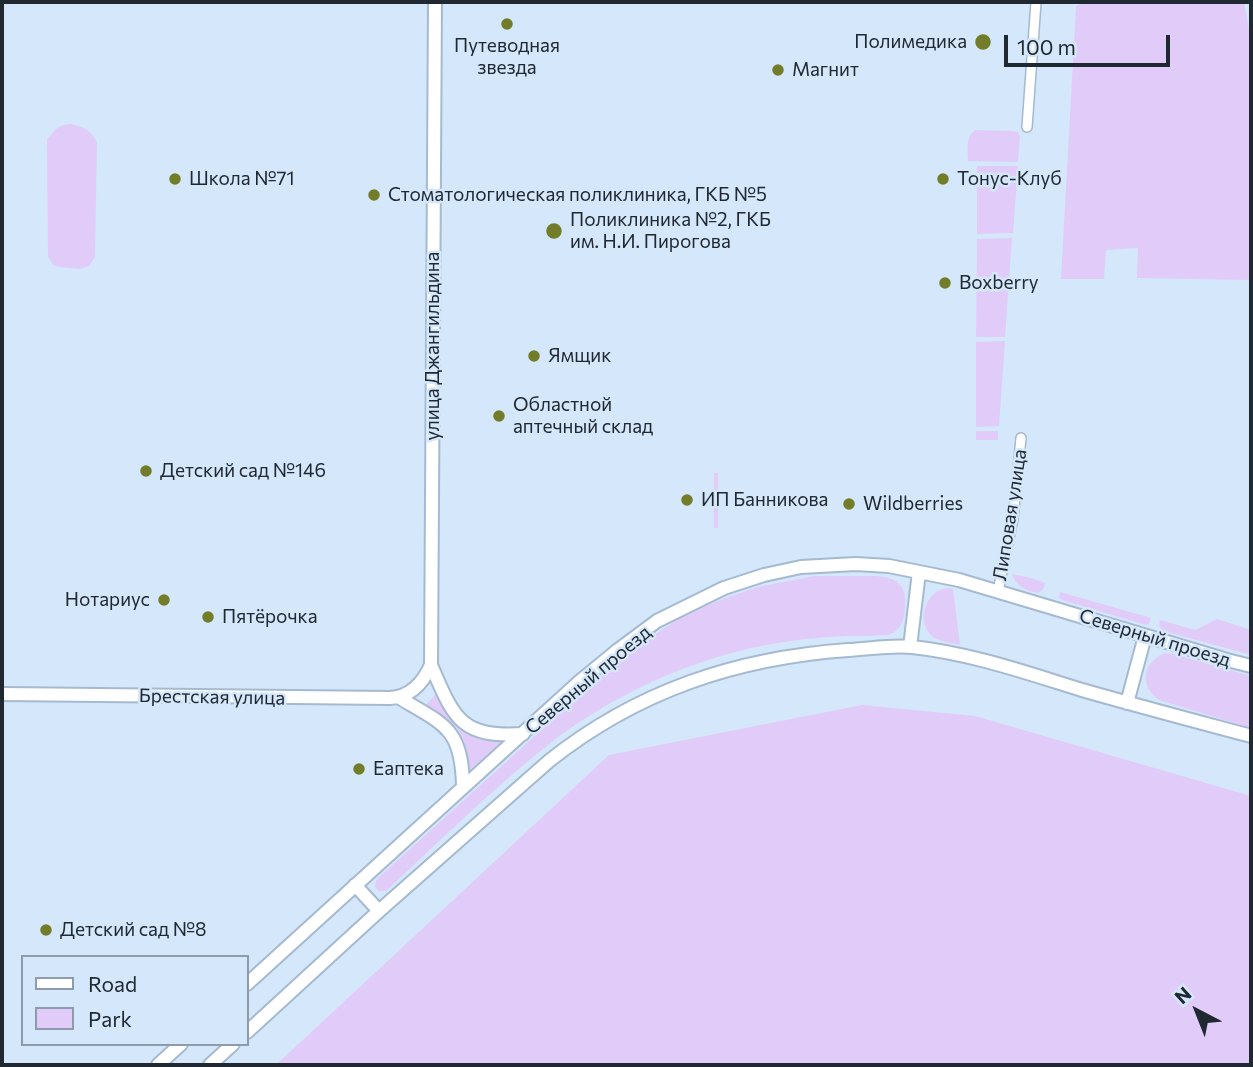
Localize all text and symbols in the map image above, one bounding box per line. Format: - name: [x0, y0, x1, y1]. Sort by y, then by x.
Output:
- marker: Путеводная звезда: [499, 16, 515, 32]
- scale bar: [1008, 21, 1174, 65]
- place label: Полимедика: [854, 31, 967, 53]
- marker: Полимедика: [973, 32, 993, 52]
- text: 100 m: [1017, 34, 1076, 59]
- place label: Путеводная звезда: [454, 35, 560, 79]
- place label: Магнит: [792, 59, 859, 81]
- marker: Магнит: [770, 62, 786, 78]
- place label: Школа №71: [189, 168, 295, 190]
- place label: Тонус-Клуб: [957, 168, 1062, 190]
- marker: Школа №71: [167, 171, 183, 187]
- marker: Тонус-Клуб: [935, 171, 951, 187]
- place label: Стоматологическая поликлиника, ГКБ №5: [388, 184, 767, 206]
- marker: Стоматологическая поликлиника, ГКБ №5: [366, 187, 382, 203]
- place label: Поликлиника №2, ГКБ им. Н.И. Пирогова: [570, 209, 771, 253]
- marker: Поликлиника №2, ГКБ им. Н.И. Пирогова: [544, 221, 564, 241]
- street label: улица Джангильдина: [422, 252, 444, 440]
- place label: Boxberry: [959, 272, 1039, 294]
- marker: Boxberry: [937, 275, 953, 291]
- place label: Ямщик: [548, 345, 611, 367]
- marker: Ямщик: [526, 348, 542, 364]
- place label: Областной аптечный склад: [513, 394, 653, 438]
- marker: Областной аптечный склад: [491, 408, 507, 424]
- street label: Липовая улица: [988, 448, 1032, 582]
- place label: Детский сад №146: [160, 460, 326, 482]
- marker: Детский сад №146: [138, 463, 154, 479]
- place label: ИП Банникова: [701, 489, 828, 511]
- marker: ИП Банникова: [679, 492, 695, 508]
- place label: Wildberries: [863, 493, 963, 515]
- marker: Wildberries: [841, 496, 857, 512]
- place label: Нотариус: [65, 589, 150, 611]
- marker: Нотариус: [156, 592, 172, 608]
- street label: Северный проезд: [1077, 604, 1233, 672]
- place label: Пятёрочка: [222, 606, 318, 628]
- marker: Пятёрочка: [200, 609, 216, 625]
- street label: Северный проезд: [521, 621, 655, 739]
- street label: Брестская улица: [139, 684, 285, 710]
- place label: Еаптека: [373, 758, 444, 780]
- marker: Еаптека: [351, 761, 367, 777]
- place label: Детский сад №8: [60, 919, 207, 941]
- marker: Детский сад №8: [38, 922, 54, 938]
- legend: [21, 955, 248, 1046]
- text: Road: [88, 971, 137, 996]
- north arrow: [1162, 976, 1232, 1046]
- text: N: [1170, 982, 1196, 1008]
- text: Park: [88, 1006, 132, 1031]

